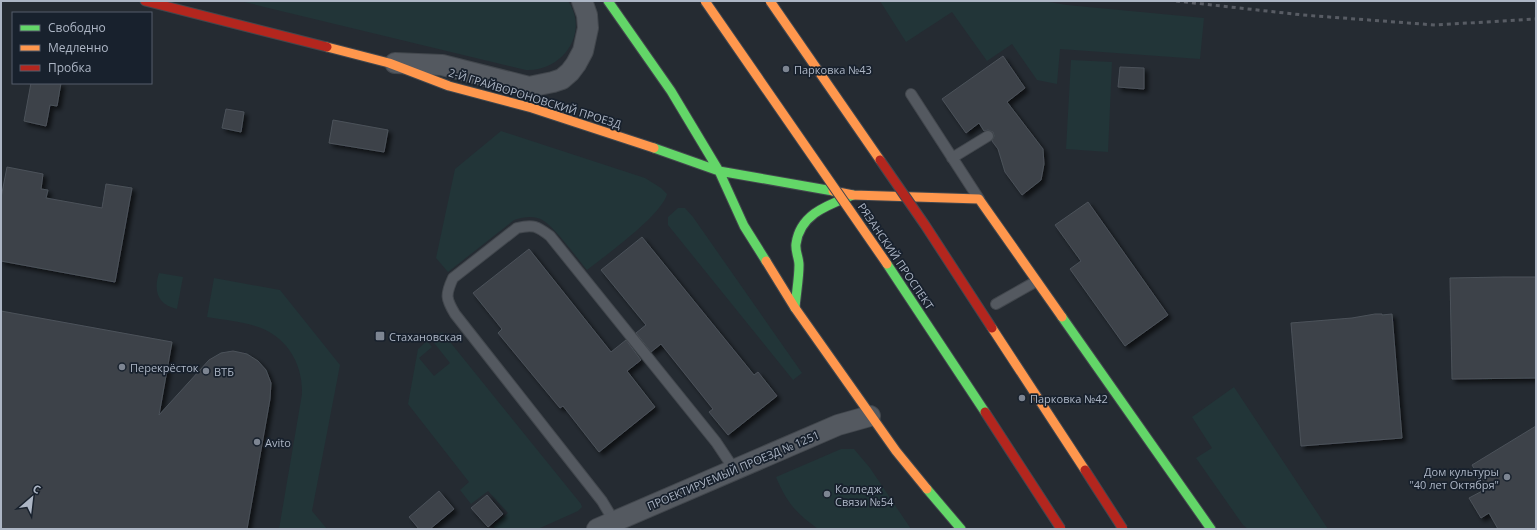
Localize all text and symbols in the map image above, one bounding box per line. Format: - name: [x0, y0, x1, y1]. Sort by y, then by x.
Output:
- legend: [12, 12, 152, 84]
- text: Свободно: [48, 19, 106, 36]
- text: Медленно: [48, 39, 108, 56]
- text: Пробка: [48, 59, 91, 76]
- place label: Парковка №43: [794, 62, 872, 77]
- marker: Парковка №43: [781, 64, 791, 74]
- street label: 2-Й ГРАЙВОРОНОВСКИЙ ПРОЕЗД: [447, 65, 624, 132]
- street label: РЯЗАНСКИЙ ПРОСПЕКТ: [855, 200, 937, 312]
- place label: Стахановская: [389, 329, 462, 344]
- marker: Стахановская: [374, 330, 386, 342]
- place label: Перекрёсток: [130, 360, 199, 375]
- marker: Перекрёсток: [117, 362, 127, 372]
- place label: ВТБ: [214, 364, 234, 379]
- marker: ВТБ: [201, 366, 211, 376]
- place label: Парковка №42: [1030, 391, 1108, 406]
- marker: Парковка №42: [1017, 393, 1027, 403]
- street label: ПРОЕКТИРУЕМЫЙ ПРОЕЗД № 1251: [645, 427, 821, 513]
- place label: Avito: [265, 435, 291, 450]
- marker: Avito: [252, 437, 262, 447]
- place label: Дом культуры "40 лет Октября": [1409, 464, 1499, 492]
- marker: Дом культуры "40 лет Октября": [1502, 472, 1512, 482]
- north arrow: [12, 478, 52, 518]
- text: С: [30, 480, 44, 497]
- place label: Колледж Связи №54: [835, 481, 894, 509]
- marker: Колледж Связи №54: [822, 489, 832, 499]

